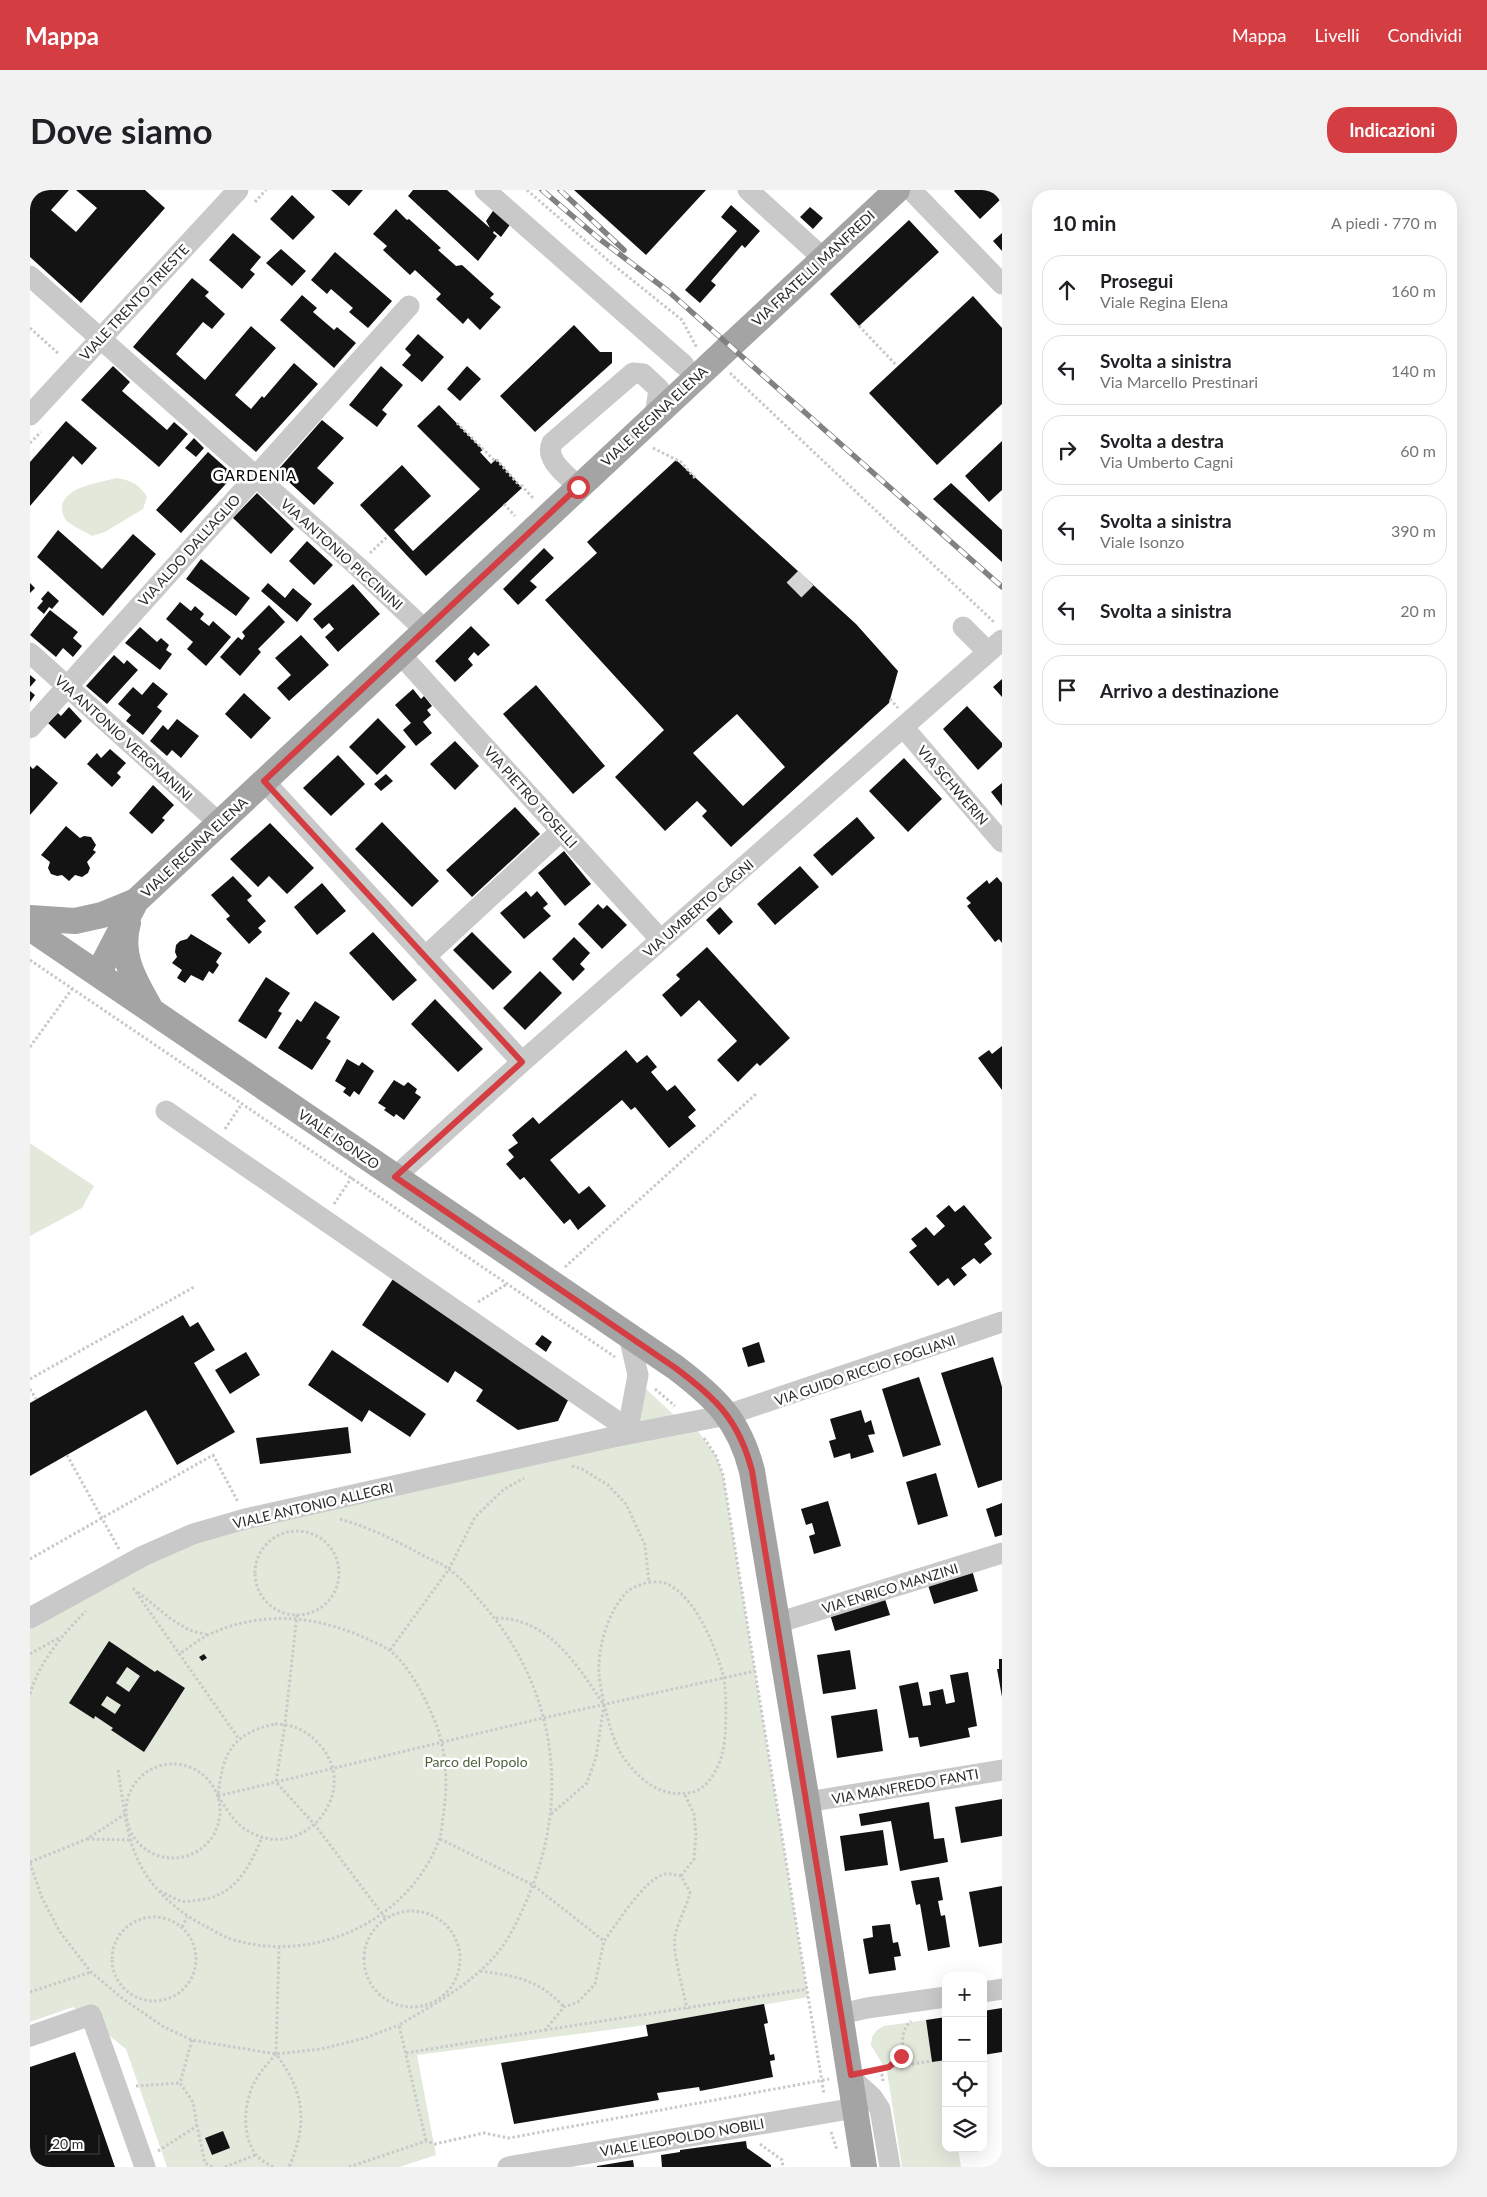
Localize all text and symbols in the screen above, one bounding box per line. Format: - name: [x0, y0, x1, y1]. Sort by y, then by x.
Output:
- text: Mappa: [25, 21, 99, 50]
- text: Mappa: [1232, 24, 1287, 46]
- text: Livelli: [1315, 24, 1359, 46]
- text: Condividi: [1387, 24, 1462, 46]
- button: Indicazioni: [1327, 107, 1457, 153]
- text: Dove siamo: [30, 109, 213, 151]
- street label: VIA FRATELLI MANFREDI: [748, 207, 878, 329]
- text: 10 min: [1052, 210, 1116, 235]
- text: A piedi · 770 m: [1331, 213, 1437, 232]
- street label: VIALE TRENTO TRIESTE: [76, 241, 192, 363]
- text: Prosegui: [1100, 269, 1173, 292]
- icon: ahead: [1053, 276, 1081, 304]
- text: 160 m: [1391, 281, 1436, 300]
- text: Viale Regina Elena: [1100, 292, 1228, 311]
- text: Svolta a sinistra: [1100, 349, 1232, 372]
- icon: left: [1053, 356, 1081, 384]
- text: 140 m: [1391, 361, 1436, 380]
- street label: VIALE REGINA ELENA: [597, 362, 711, 470]
- text: Via Marcello Prestinari: [1100, 372, 1258, 391]
- text: Svolta a destra: [1100, 429, 1224, 452]
- icon: right: [1053, 436, 1081, 464]
- text: 60 m: [1400, 441, 1436, 460]
- text: Via Umberto Cagni: [1100, 452, 1233, 471]
- district label: GARDENIA: [213, 466, 297, 484]
- route start: [567, 476, 590, 499]
- street label: VIA ALDO DALL'AGLIO: [134, 491, 244, 609]
- street label: VIA ANTONIO PICCININI: [278, 495, 406, 613]
- text: Svolta a sinistra: [1100, 509, 1232, 532]
- icon: left: [1053, 516, 1081, 544]
- text: 390 m: [1391, 521, 1436, 540]
- text: Viale Isonzo: [1100, 532, 1184, 551]
- icon: left: [1053, 596, 1081, 624]
- text: Svolta a sinistra: [1100, 599, 1232, 622]
- text: 20 m: [1400, 601, 1436, 620]
- street label: VIA ANTONIO VERGNANINI: [52, 672, 196, 804]
- icon: arrive: [1053, 676, 1081, 704]
- text: Arrivo a destinazione: [1100, 679, 1279, 702]
- street label: VIA SCHWERIN: [914, 742, 992, 828]
- street label: VIA PIETRO TOSELLI: [481, 743, 581, 851]
- street label: VIALE REGINA ELENA: [137, 793, 251, 901]
- street label: VIA UMBERTO CAGNI: [639, 855, 757, 961]
- street label: VIALE ISONZO: [295, 1106, 383, 1172]
- street label: VIA GUIDO RICCIO FOGLIANI: [772, 1331, 958, 1409]
- street label: VIALE ANTONIO ALLEGRI: [231, 1478, 395, 1532]
- street label: VIA ENRICO MANZINI: [820, 1559, 960, 1617]
- park label: Parco del Popolo: [424, 1753, 528, 1770]
- street label: VIA MANFREDO FANTI: [830, 1765, 980, 1807]
- map controls: [942, 1972, 987, 2152]
- button: +: [942, 1972, 987, 2017]
- button: −: [942, 2017, 987, 2062]
- route end: [890, 2045, 913, 2068]
- button: locate: [942, 2062, 987, 2107]
- button: layers: [942, 2107, 987, 2152]
- street label: VIALE LEOPOLDO NOBILI: [599, 2114, 765, 2160]
- scale bar: [45, 2132, 100, 2155]
- text: 20 m: [52, 2135, 83, 2152]

